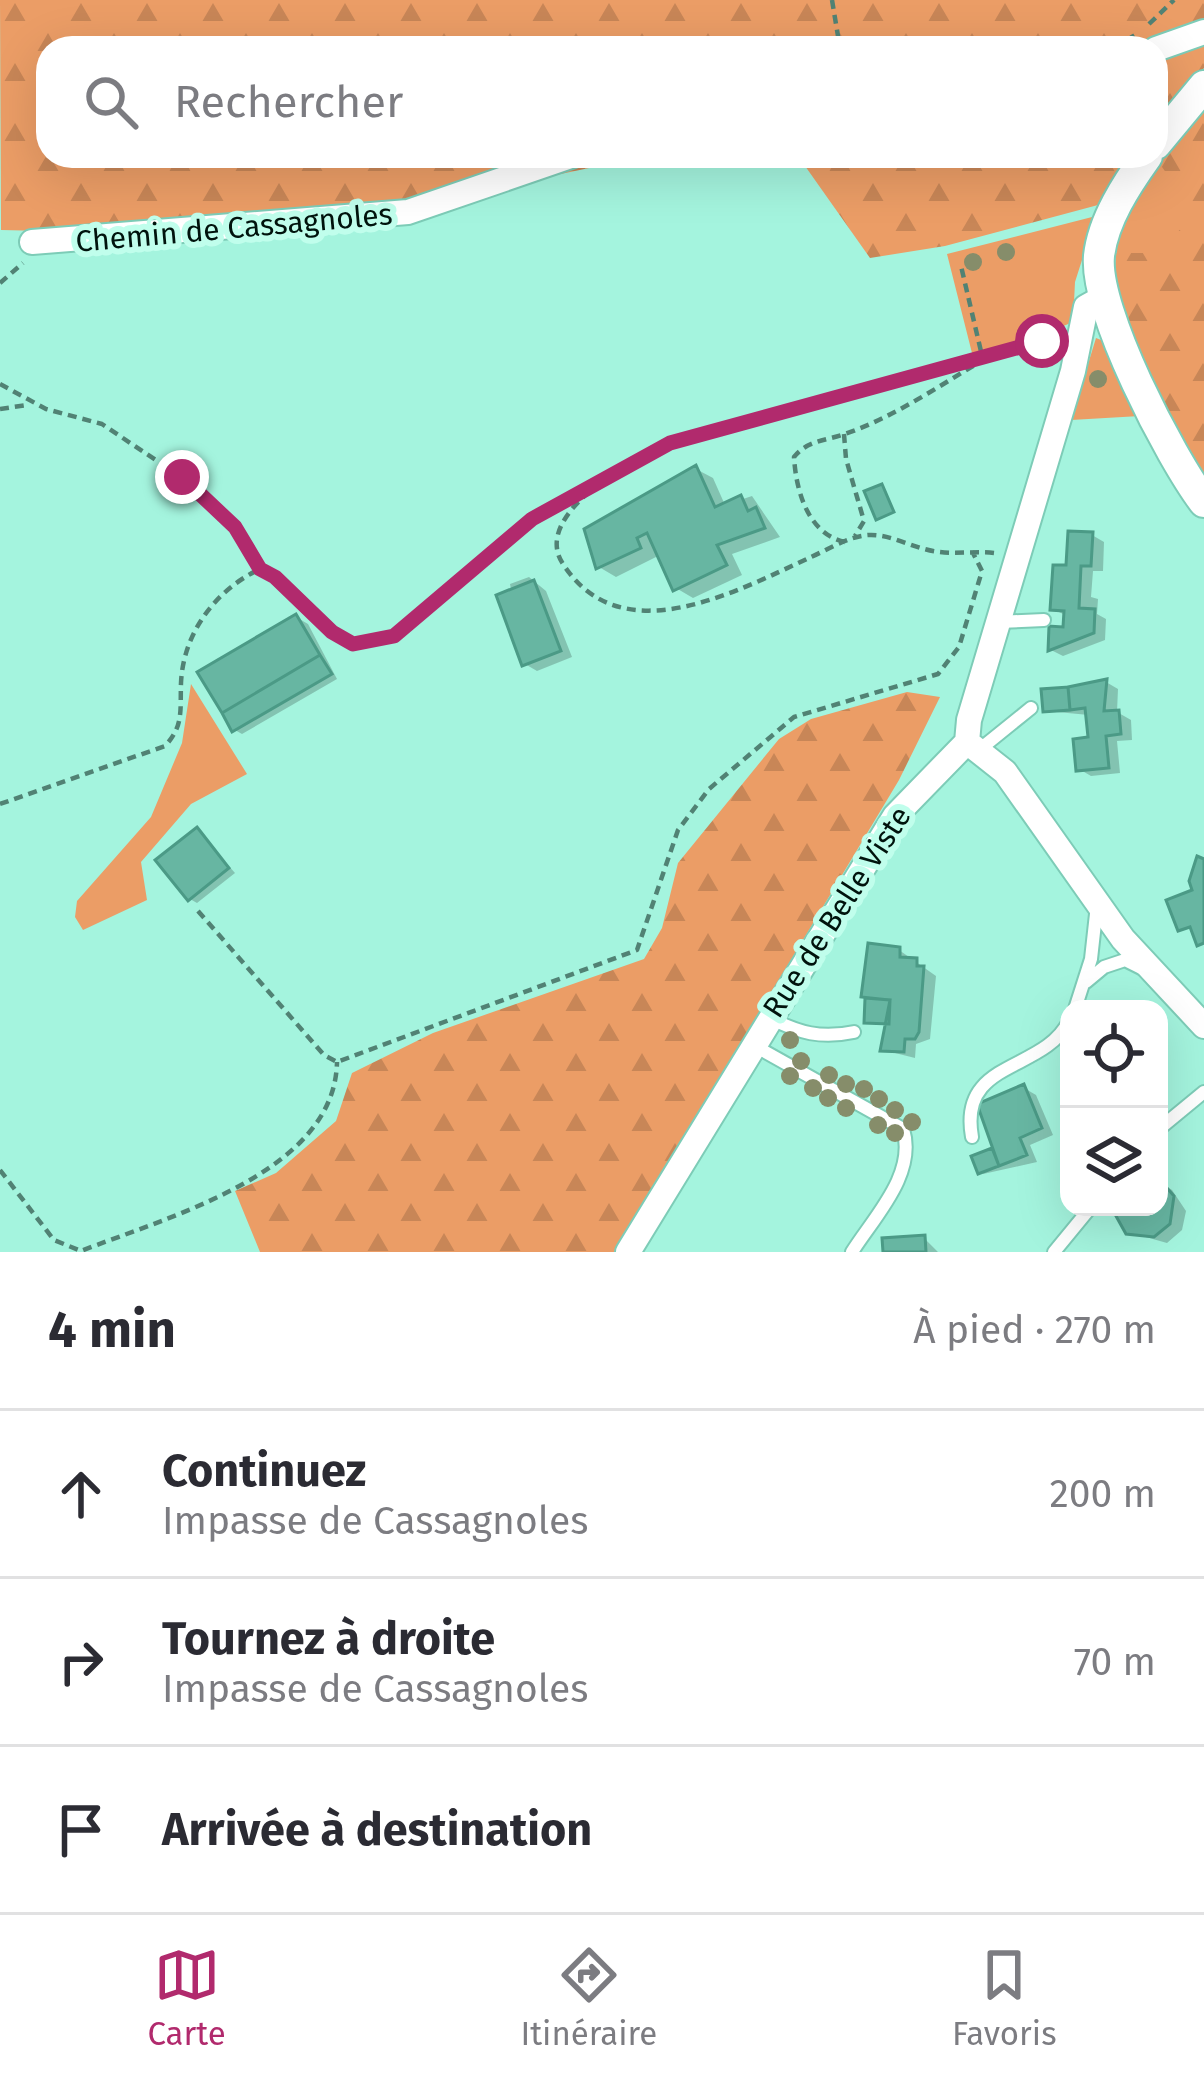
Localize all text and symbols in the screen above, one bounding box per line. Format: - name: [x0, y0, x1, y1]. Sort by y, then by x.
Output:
- search box: [36, 36, 1168, 168]
- icon: search: [78, 69, 144, 135]
- text: Rechercher: [174, 75, 403, 129]
- street label: Chemin de Cassagnoles: [74, 196, 394, 260]
- route start: [1015, 314, 1069, 368]
- route end: [155, 450, 209, 504]
- street label: Rue de Belle Viste: [755, 800, 919, 1024]
- map controls: [1060, 1000, 1168, 1216]
- button: locate: [1060, 1000, 1168, 1108]
- button: layers: [1060, 1108, 1168, 1216]
- text: 4 min: [48, 1299, 176, 1361]
- text: À pied · 270 m: [913, 1307, 1156, 1353]
- text: Continuez: [162, 1444, 366, 1498]
- icon: ahead: [48, 1461, 114, 1527]
- text: 200 m: [1049, 1471, 1156, 1517]
- text: Impasse de Cassagnoles: [162, 1498, 588, 1544]
- text: Tournez à droite: [162, 1612, 495, 1666]
- icon: right: [48, 1629, 114, 1695]
- text: 70 m: [1074, 1639, 1156, 1685]
- text: Impasse de Cassagnoles: [162, 1666, 588, 1712]
- icon: arrive: [48, 1797, 114, 1863]
- text: Arrivée à destination: [162, 1803, 592, 1857]
- tab: Carte: [147, 1942, 226, 2054]
- tab: Itinéraire: [520, 1942, 657, 2054]
- tab: Favoris: [952, 1942, 1057, 2054]

